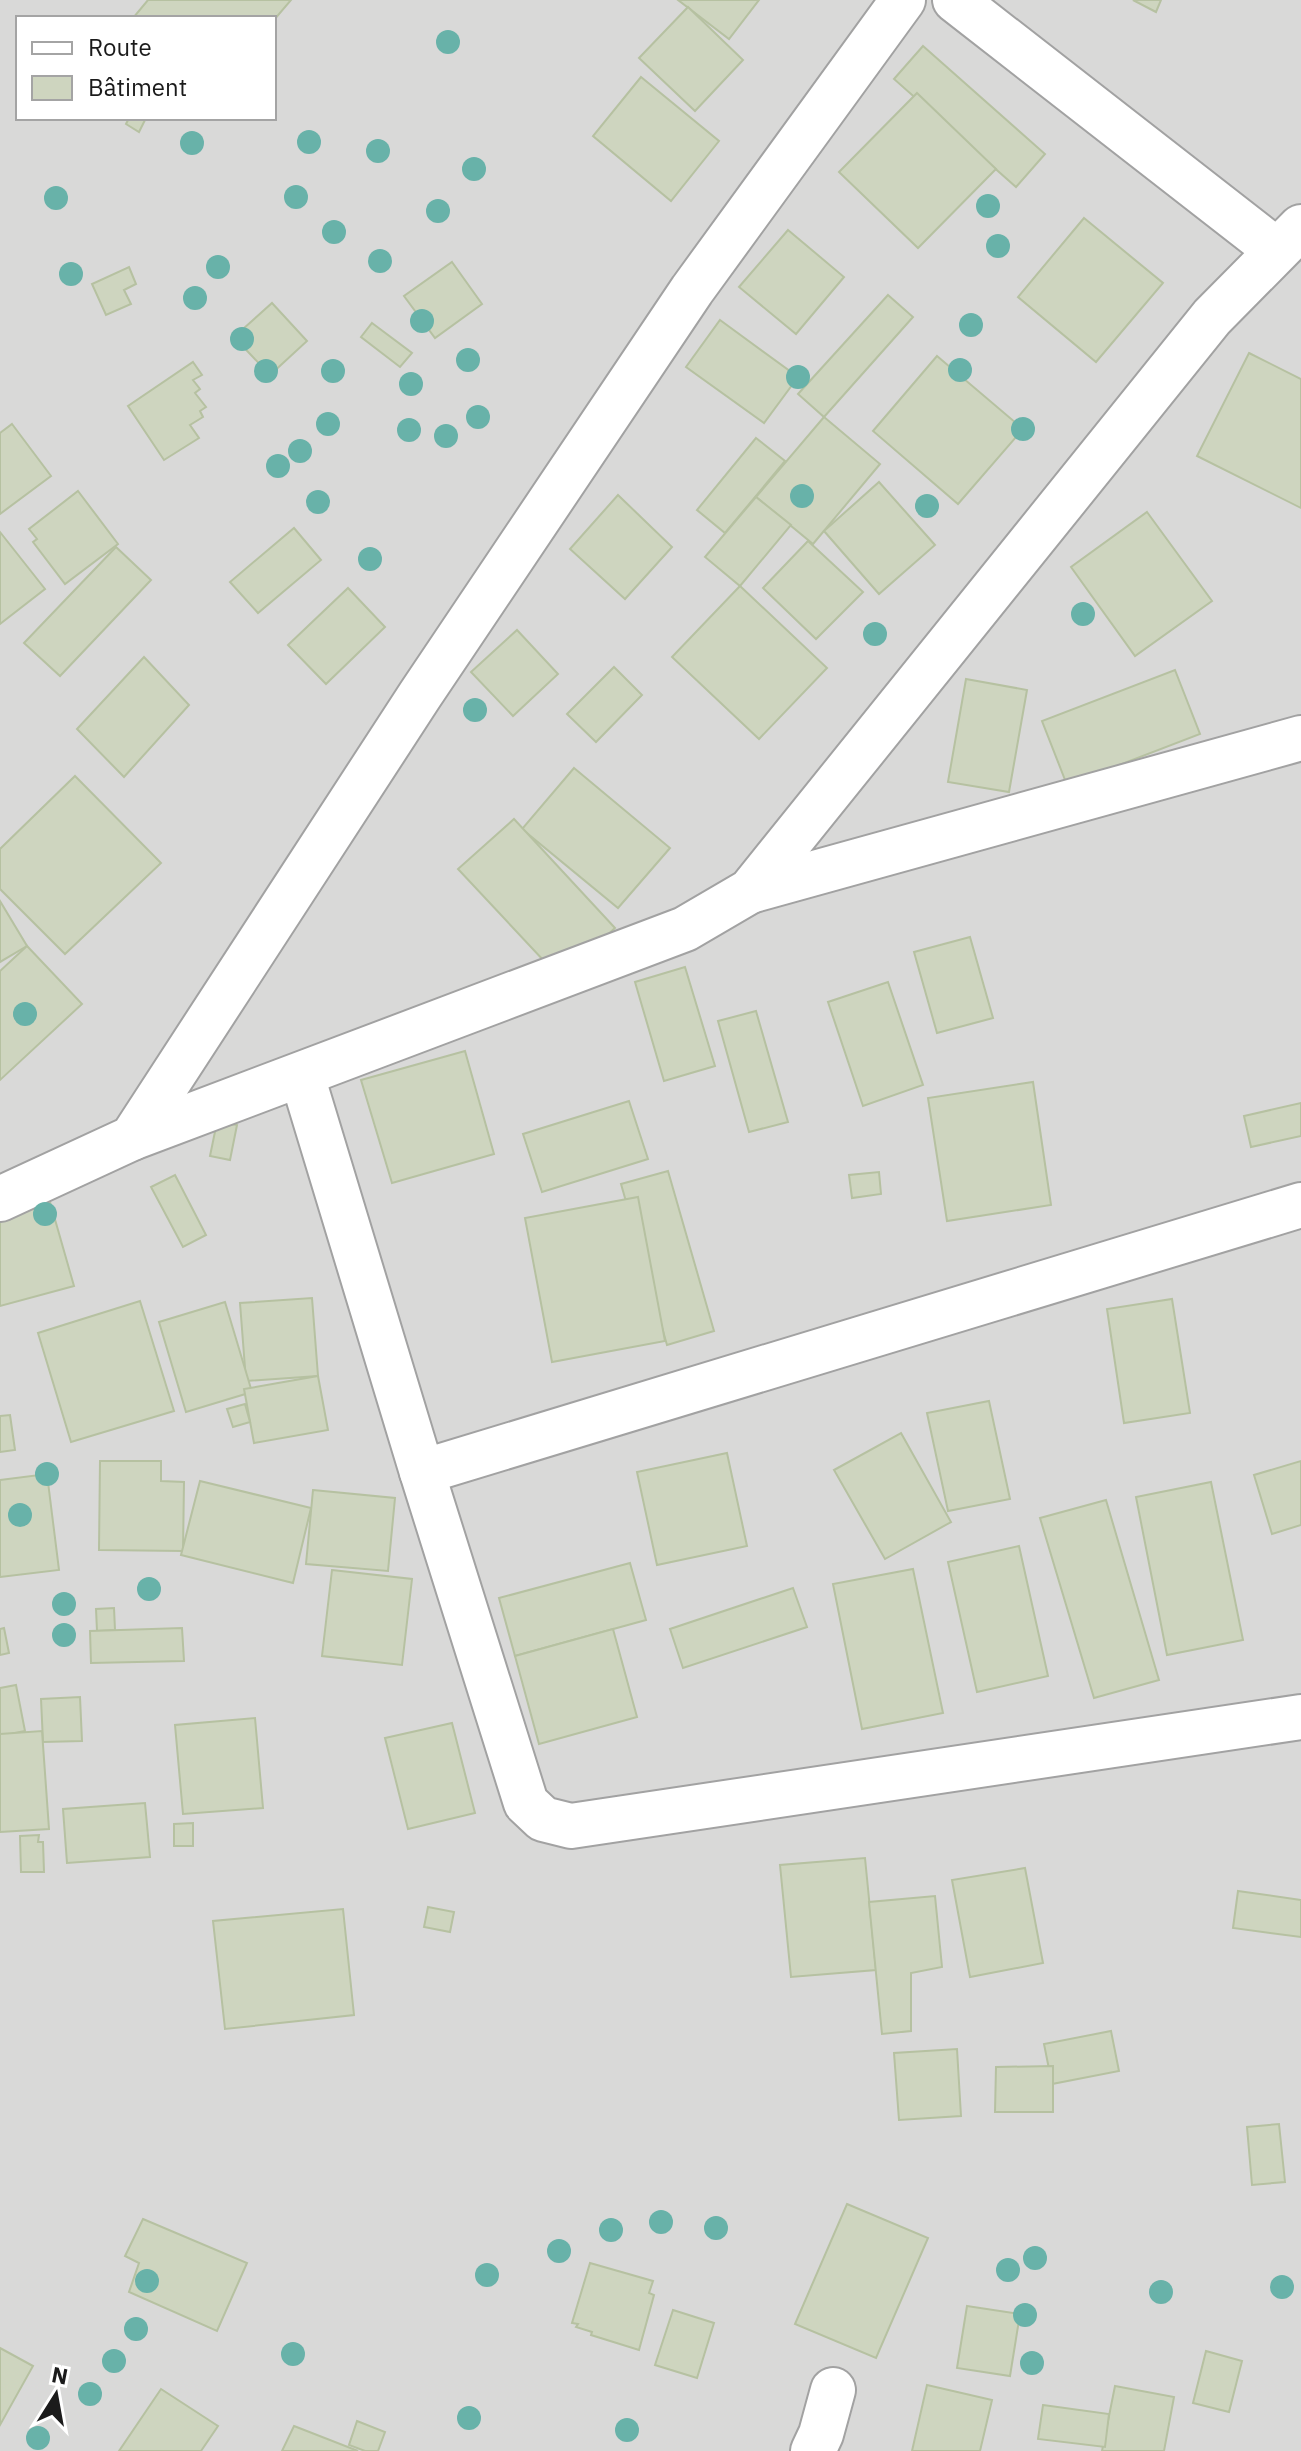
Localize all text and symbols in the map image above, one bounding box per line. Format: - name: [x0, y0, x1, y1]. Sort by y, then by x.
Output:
- legend: [16, 16, 276, 120]
- text: Route: [88, 31, 152, 63]
- text: Bâtiment: [88, 71, 187, 103]
- north arrow: [16, 2355, 96, 2435]
- text: N: [49, 2359, 71, 2391]

